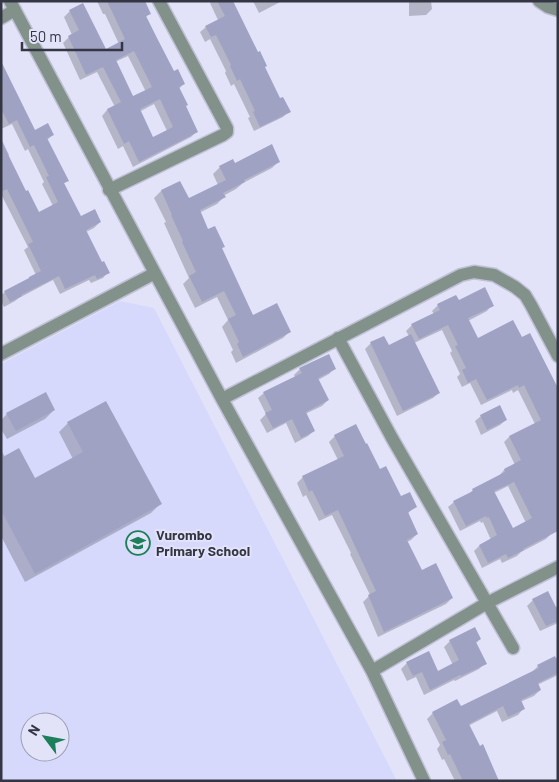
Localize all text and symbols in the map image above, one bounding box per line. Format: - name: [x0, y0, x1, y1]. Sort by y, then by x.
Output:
- scale bar: [22, 20, 122, 52]
- text: 50 m: [30, 27, 62, 45]
- place label: Vurombo Primary School: [156, 526, 250, 559]
- school or university icon: Vurombo Primary School: [125, 530, 151, 556]
- north arrow: [20, 712, 70, 762]
- text: N: [24, 721, 43, 738]

